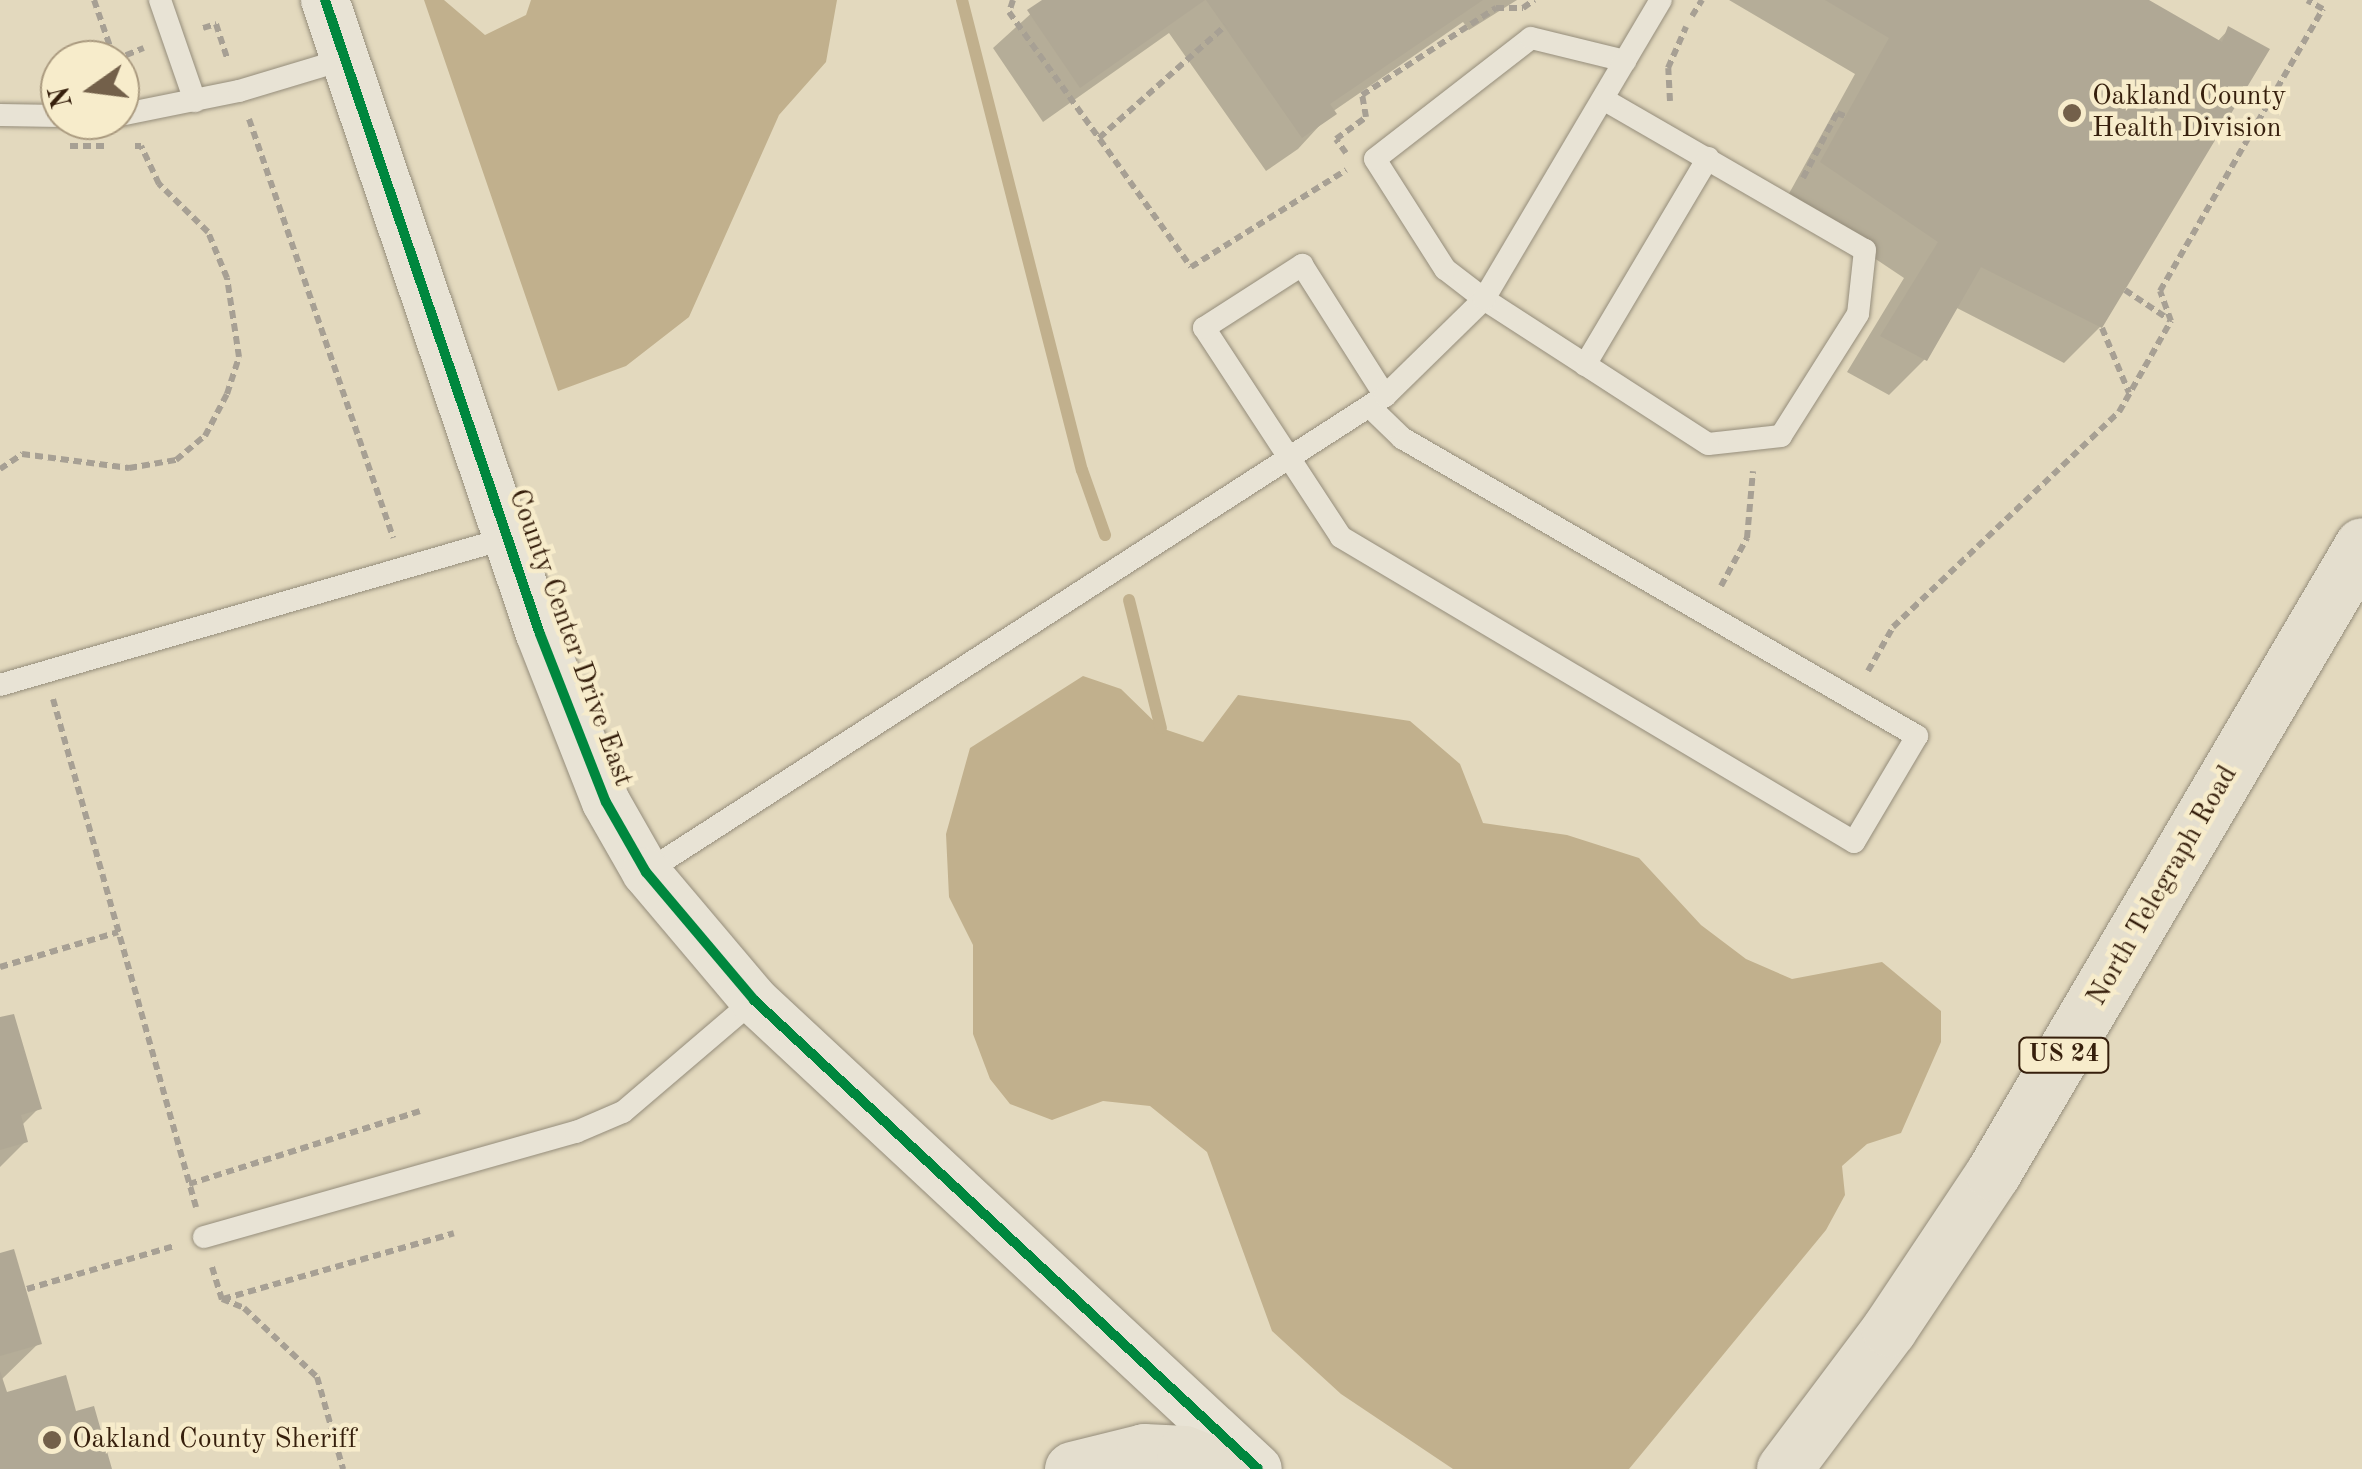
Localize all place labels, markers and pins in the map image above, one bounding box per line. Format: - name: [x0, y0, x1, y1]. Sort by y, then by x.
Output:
- place label: Oakland County Health Division: [2092, 80, 2286, 146]
- marker: Oakland County Health Division: [2061, 102, 2083, 124]
- place label: Oakland County Sheriff: [72, 1423, 357, 1457]
- marker: Oakland County Sheriff: [41, 1429, 63, 1451]

